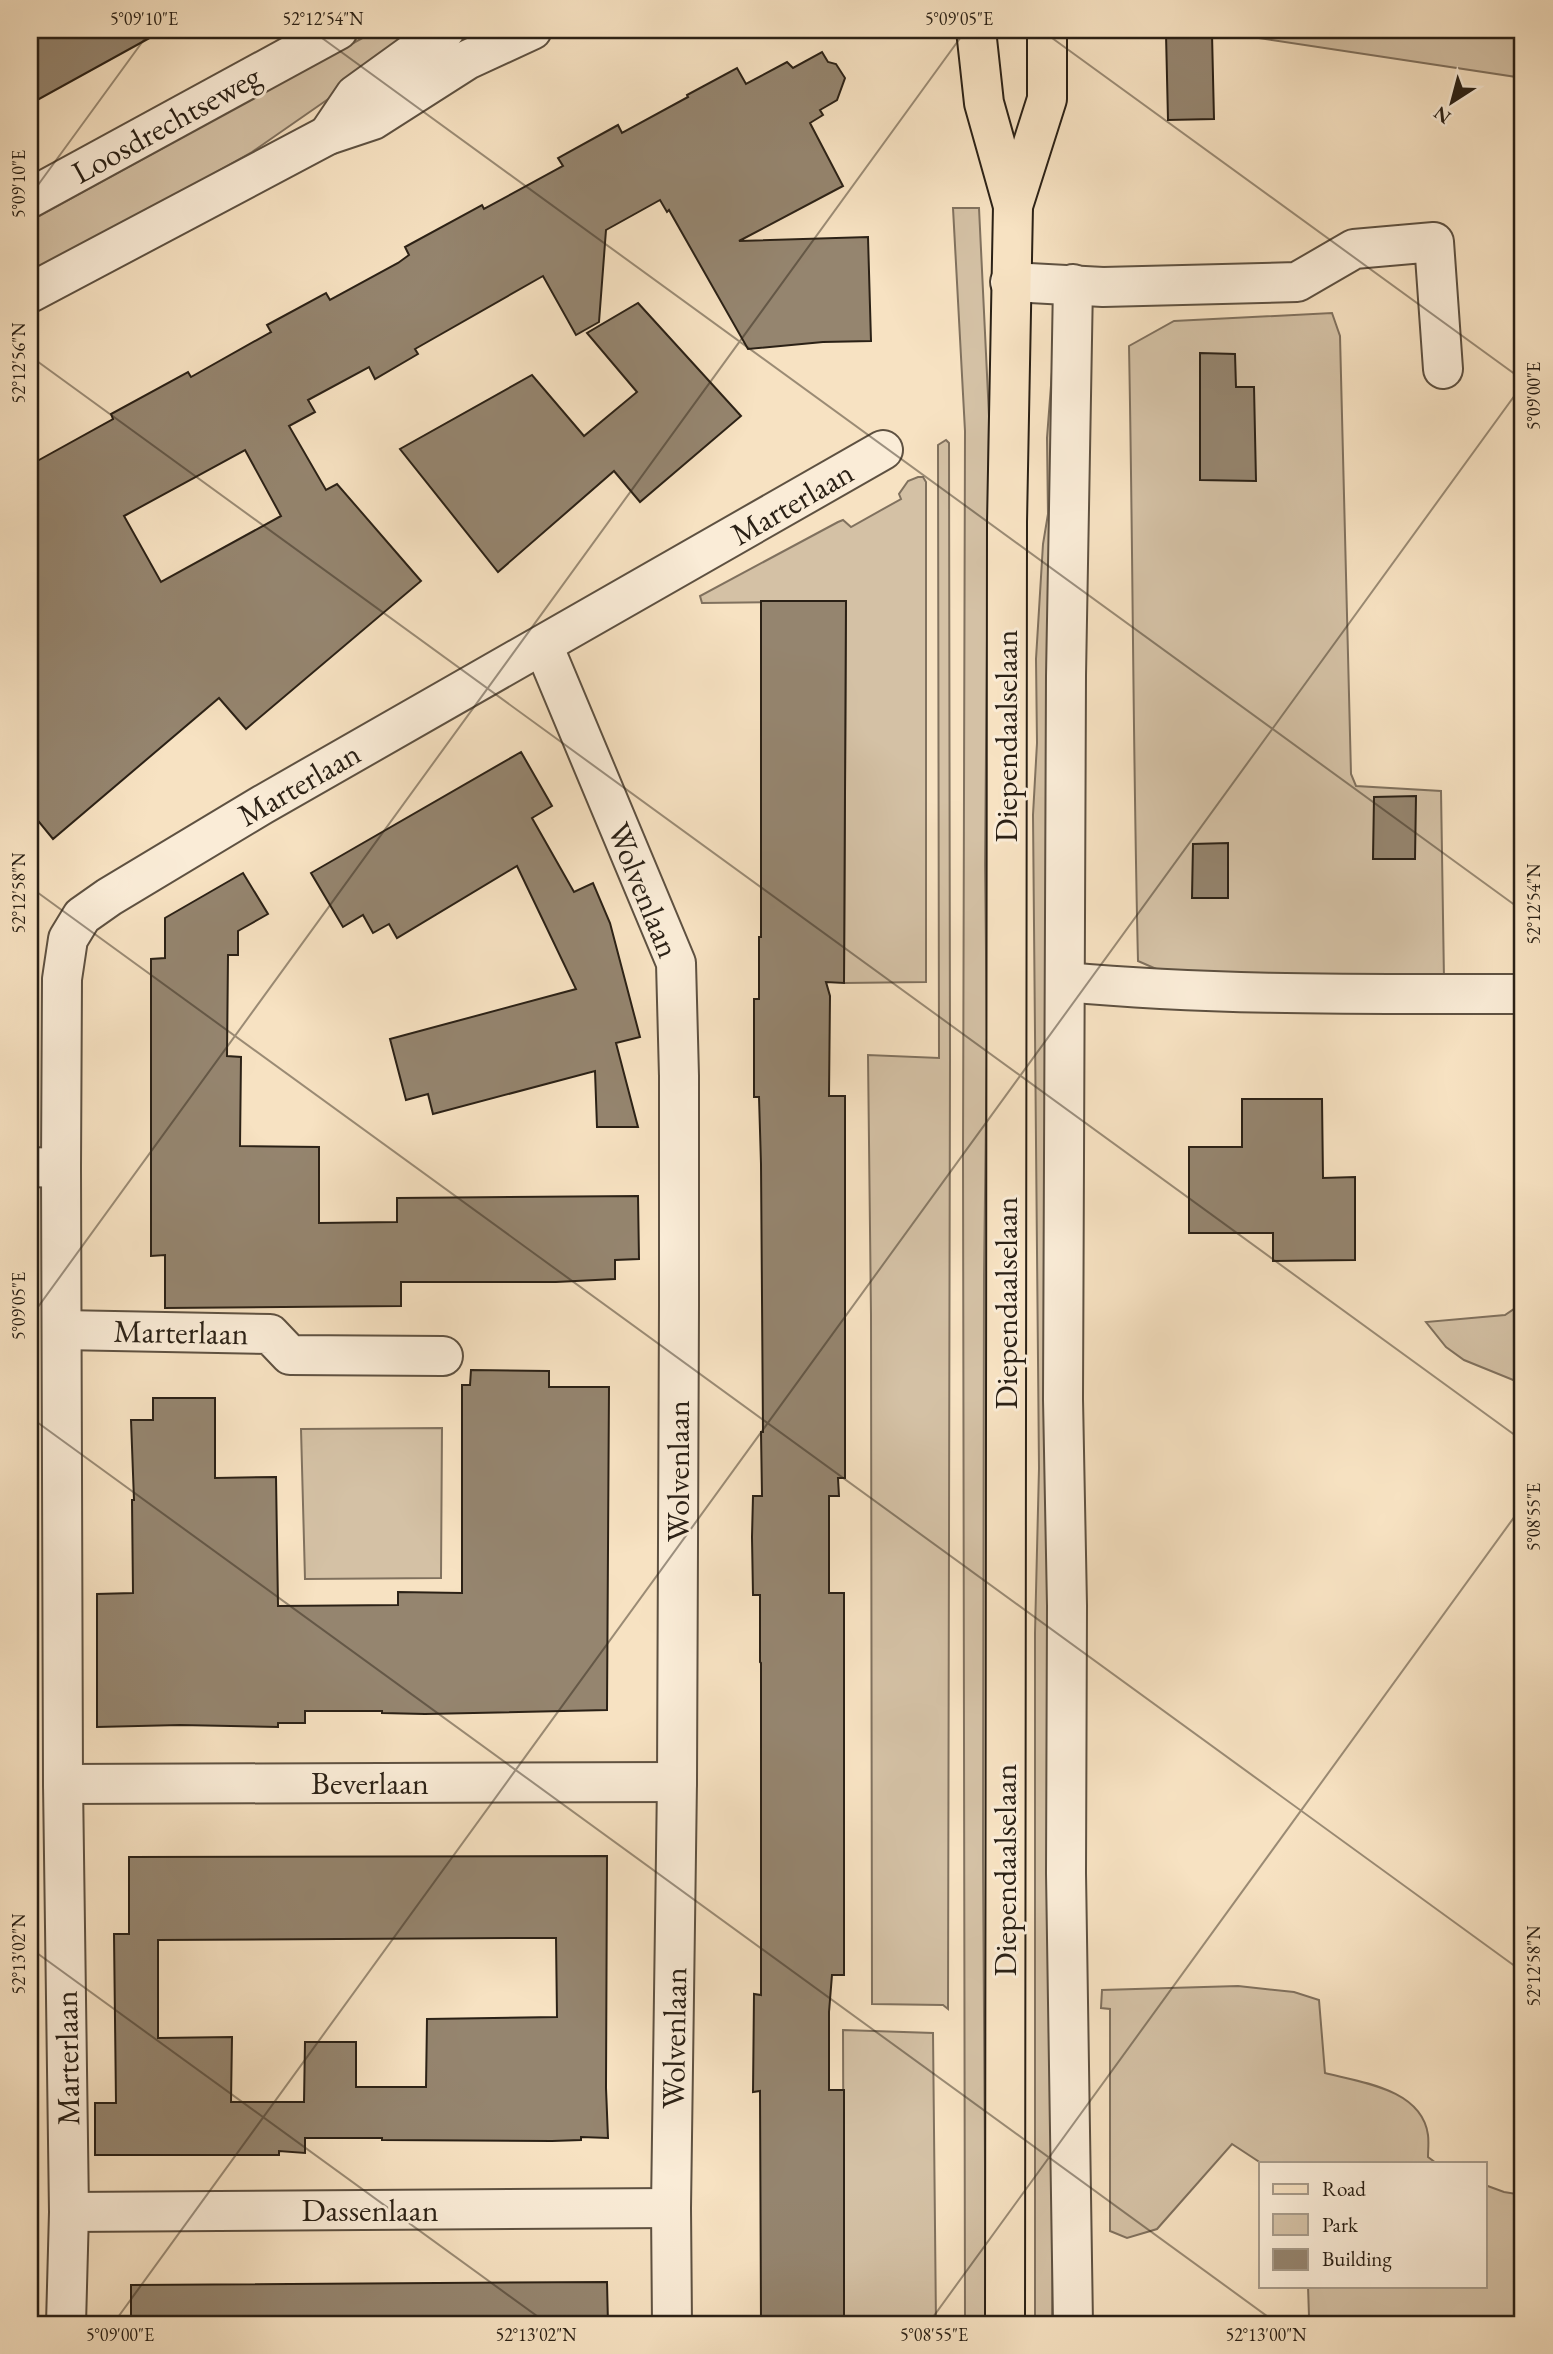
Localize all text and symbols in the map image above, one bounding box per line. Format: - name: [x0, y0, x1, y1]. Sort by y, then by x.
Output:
- text: 5°09'10"E: [110, 7, 178, 30]
- text: 52°12'54"N: [283, 7, 364, 30]
- text: 5°09'05"E: [925, 7, 993, 30]
- street label: Loosdrechtseweg: [64, 54, 269, 193]
- north arrow: [1416, 66, 1486, 136]
- text: N: [1428, 100, 1456, 130]
- text: 5°09'10"E: [7, 150, 30, 218]
- text: 52°12'56"N: [7, 322, 30, 403]
- text: 5°09'00"E: [1522, 362, 1545, 430]
- street label: Marterlaan: [723, 451, 861, 555]
- street label: Diependaalselaan: [985, 630, 1027, 842]
- street label: Marterlaan: [230, 732, 368, 836]
- street label: Wolvenlaan: [598, 816, 690, 964]
- text: 52°12'58"N: [7, 852, 30, 933]
- text: 52°12'54"N: [1522, 863, 1545, 944]
- street label: Diependaalselaan: [985, 1197, 1027, 1409]
- text: 5°09'05"E: [7, 1272, 30, 1340]
- street label: Marterlaan: [113, 1310, 249, 1354]
- street label: Wolvenlaan: [657, 1400, 699, 1542]
- text: 5°08'55"E: [1522, 1483, 1545, 1551]
- street label: Beverlaan: [311, 1762, 429, 1804]
- street label: Diependaalselaan: [984, 1764, 1026, 1976]
- text: 52°13'02"N: [7, 1913, 30, 1994]
- text: 52°12'58"N: [1522, 1925, 1545, 2006]
- street label: Wolvenlaan: [652, 1967, 696, 2109]
- street label: Marterlaan: [45, 1990, 89, 2126]
- legend: [1259, 2162, 1486, 2288]
- text: Road: [1322, 2175, 1366, 2202]
- street label: Dassenlaan: [301, 2189, 439, 2231]
- text: Park: [1322, 2211, 1359, 2238]
- text: Building: [1322, 2245, 1392, 2272]
- text: 5°09'00"E: [86, 2323, 154, 2346]
- text: 52°13'02"N: [496, 2323, 577, 2346]
- text: 5°08'55"E: [900, 2323, 968, 2346]
- text: 52°13'00"N: [1226, 2323, 1307, 2346]

